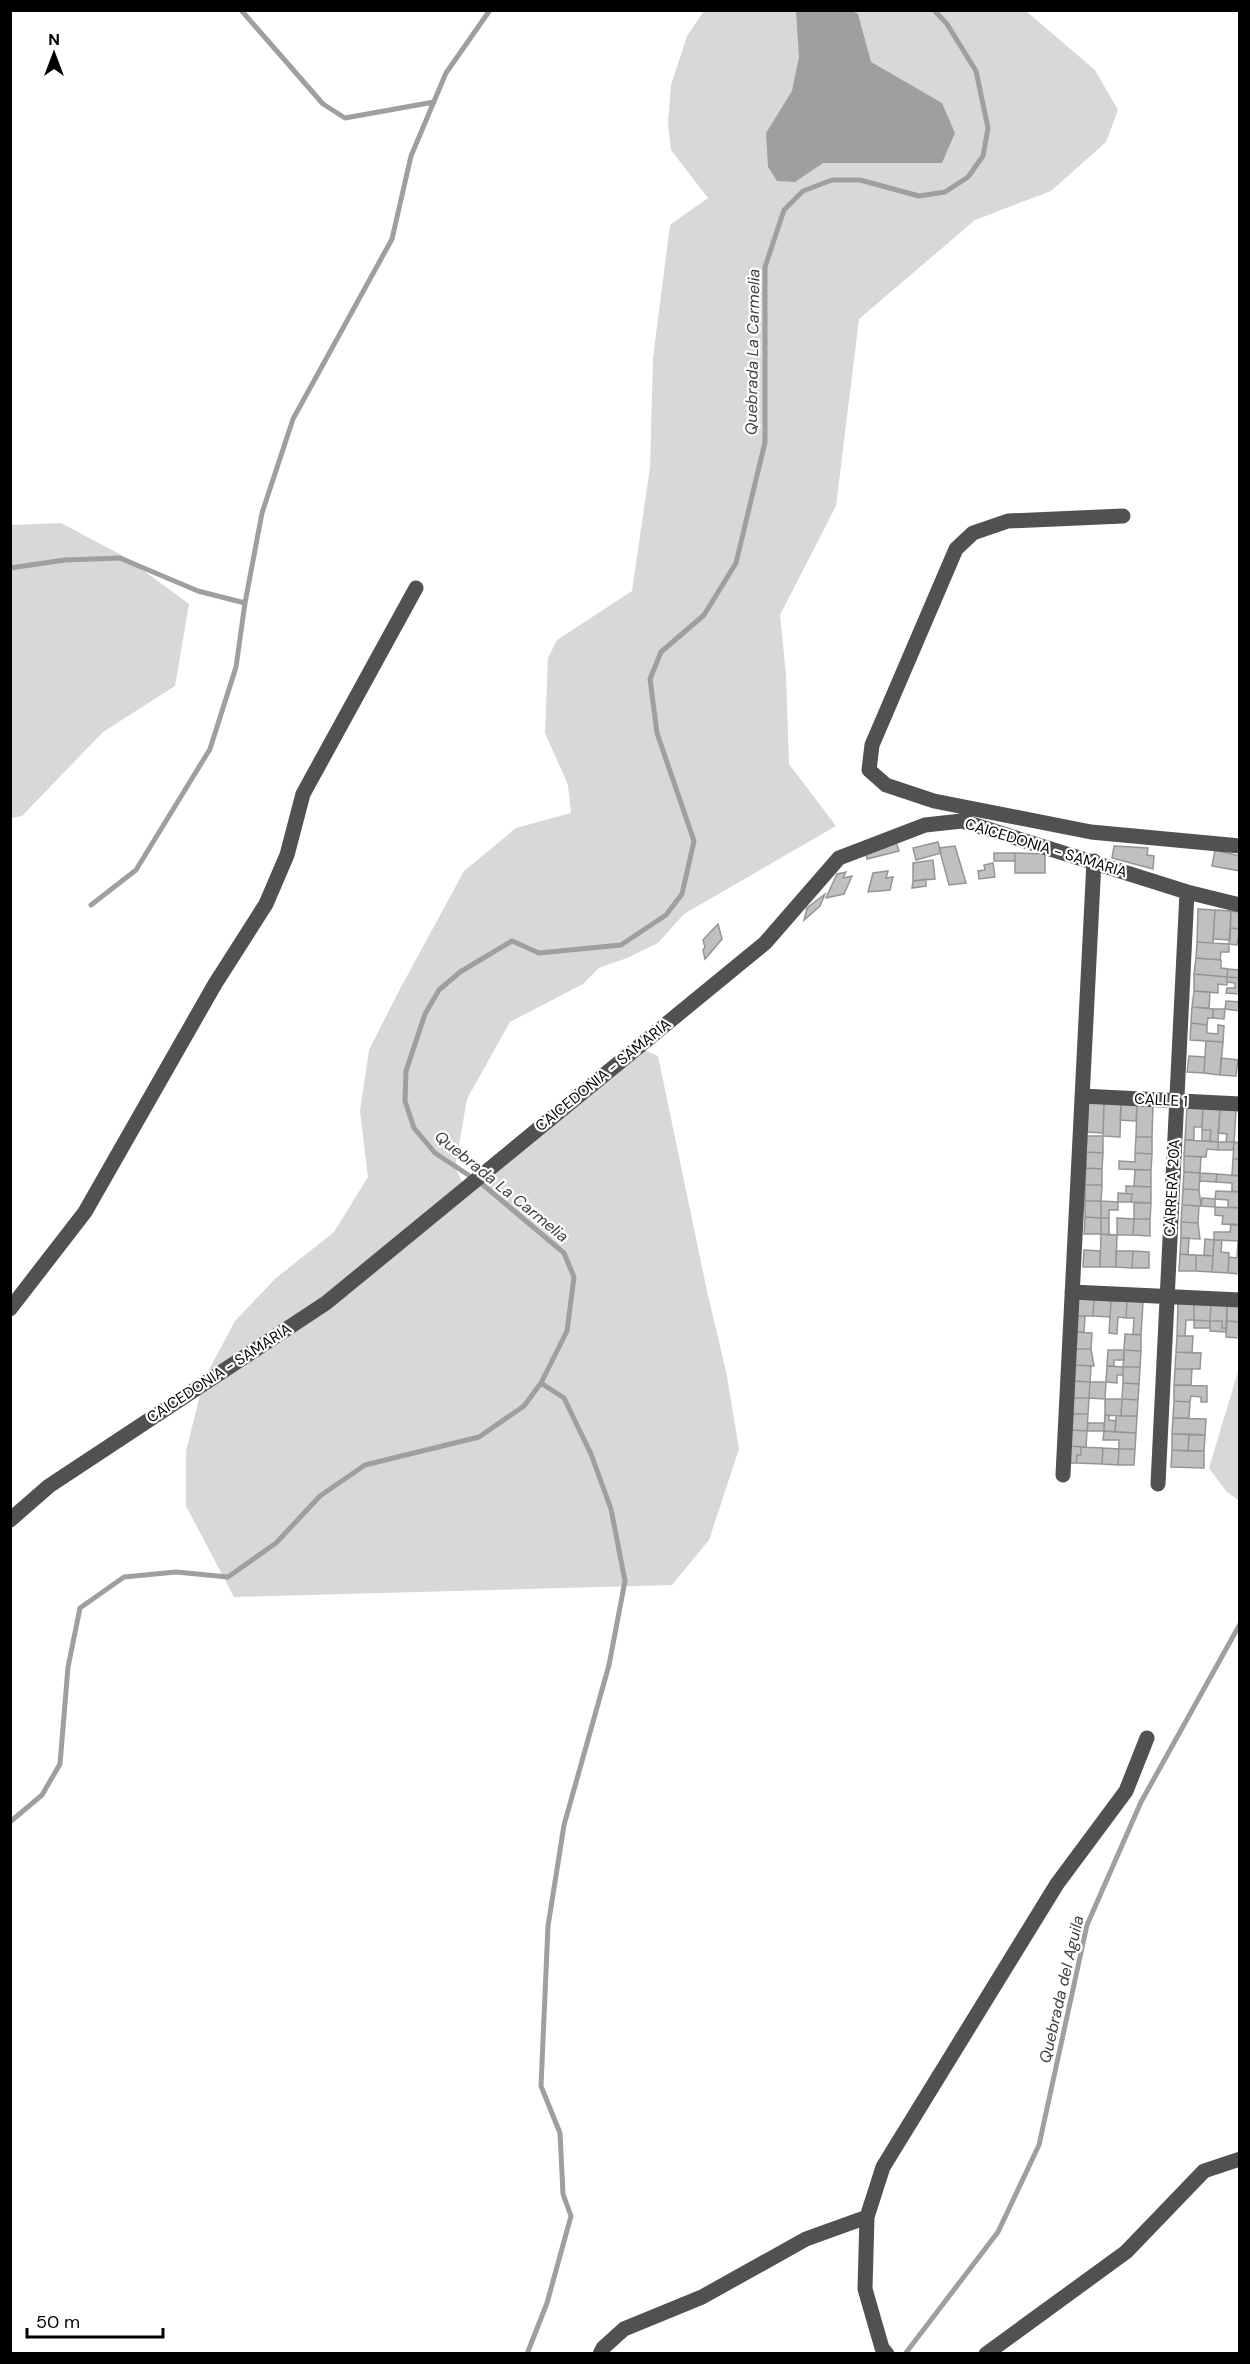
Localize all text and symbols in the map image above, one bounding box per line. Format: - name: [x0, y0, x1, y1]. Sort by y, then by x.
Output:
- north arrow: [24, 24, 84, 84]
- text: N: [48, 29, 60, 50]
- water label: Quebrada La Carmelia: [741, 268, 764, 435]
- street label: CAICEDONIA - SAMARIA: [962, 814, 1130, 882]
- street label: CAICEDONIA - SAMARIA: [531, 1014, 675, 1136]
- street label: CALLE 1: [1134, 1089, 1188, 1111]
- water label: Quebrada La Carmelia: [430, 1126, 573, 1247]
- street label: CARRERA 20A: [1159, 1139, 1185, 1237]
- street label: CAICEDONIA - SAMARIA: [143, 1319, 295, 1427]
- water label: Quebrada del Aguila: [1034, 1913, 1089, 2065]
- scale bar: [27, 2301, 164, 2339]
- text: 50 m: [36, 2310, 80, 2334]

